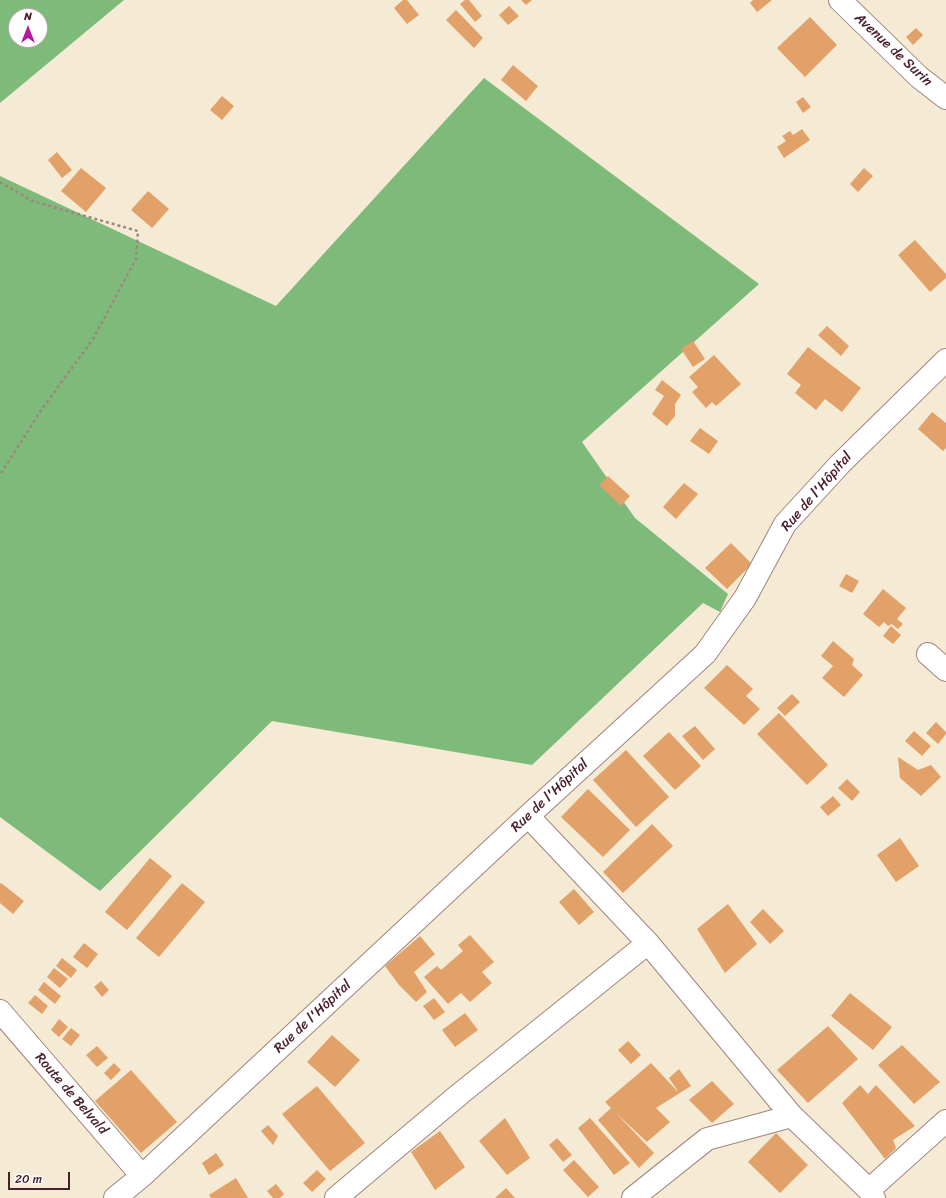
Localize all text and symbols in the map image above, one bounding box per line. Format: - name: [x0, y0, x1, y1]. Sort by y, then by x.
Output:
- text: N: [24, 7, 32, 26]
- north arrow: [8, 8, 48, 48]
- street label: Avenue de Surin: [851, 10, 935, 90]
- street label: Rue de l'Hôpital: [778, 449, 856, 535]
- street label: Rue de l'Hôpital: [508, 756, 592, 836]
- street label: Rue de l'Hôpital: [271, 977, 355, 1057]
- street label: Route de Belvald: [31, 1050, 111, 1138]
- scale bar: [10, 1164, 72, 1190]
- text: 20 m: [15, 1168, 42, 1190]

